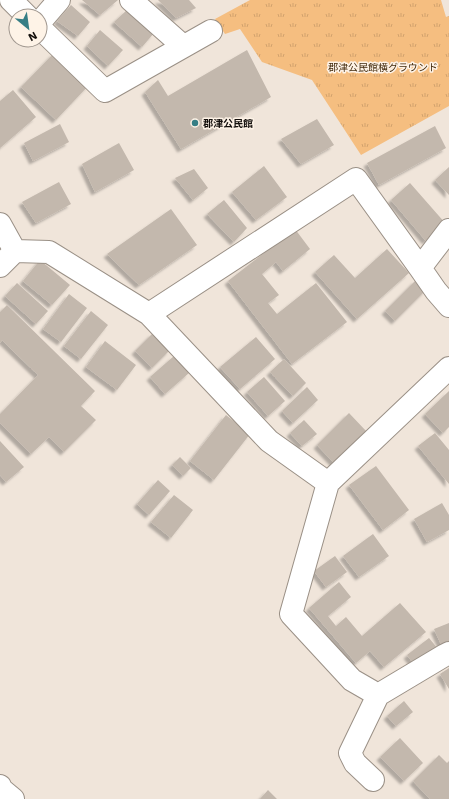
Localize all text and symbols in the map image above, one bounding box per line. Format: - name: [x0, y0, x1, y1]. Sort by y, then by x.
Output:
- north arrow: [8, 8, 48, 48]
- text: N: [26, 29, 39, 44]
- park label: 郡津公民館横グラウンド: [328, 62, 438, 73]
- marker: 郡津公民館: [190, 118, 200, 128]
- place label: 郡津公民館: [203, 118, 253, 129]

